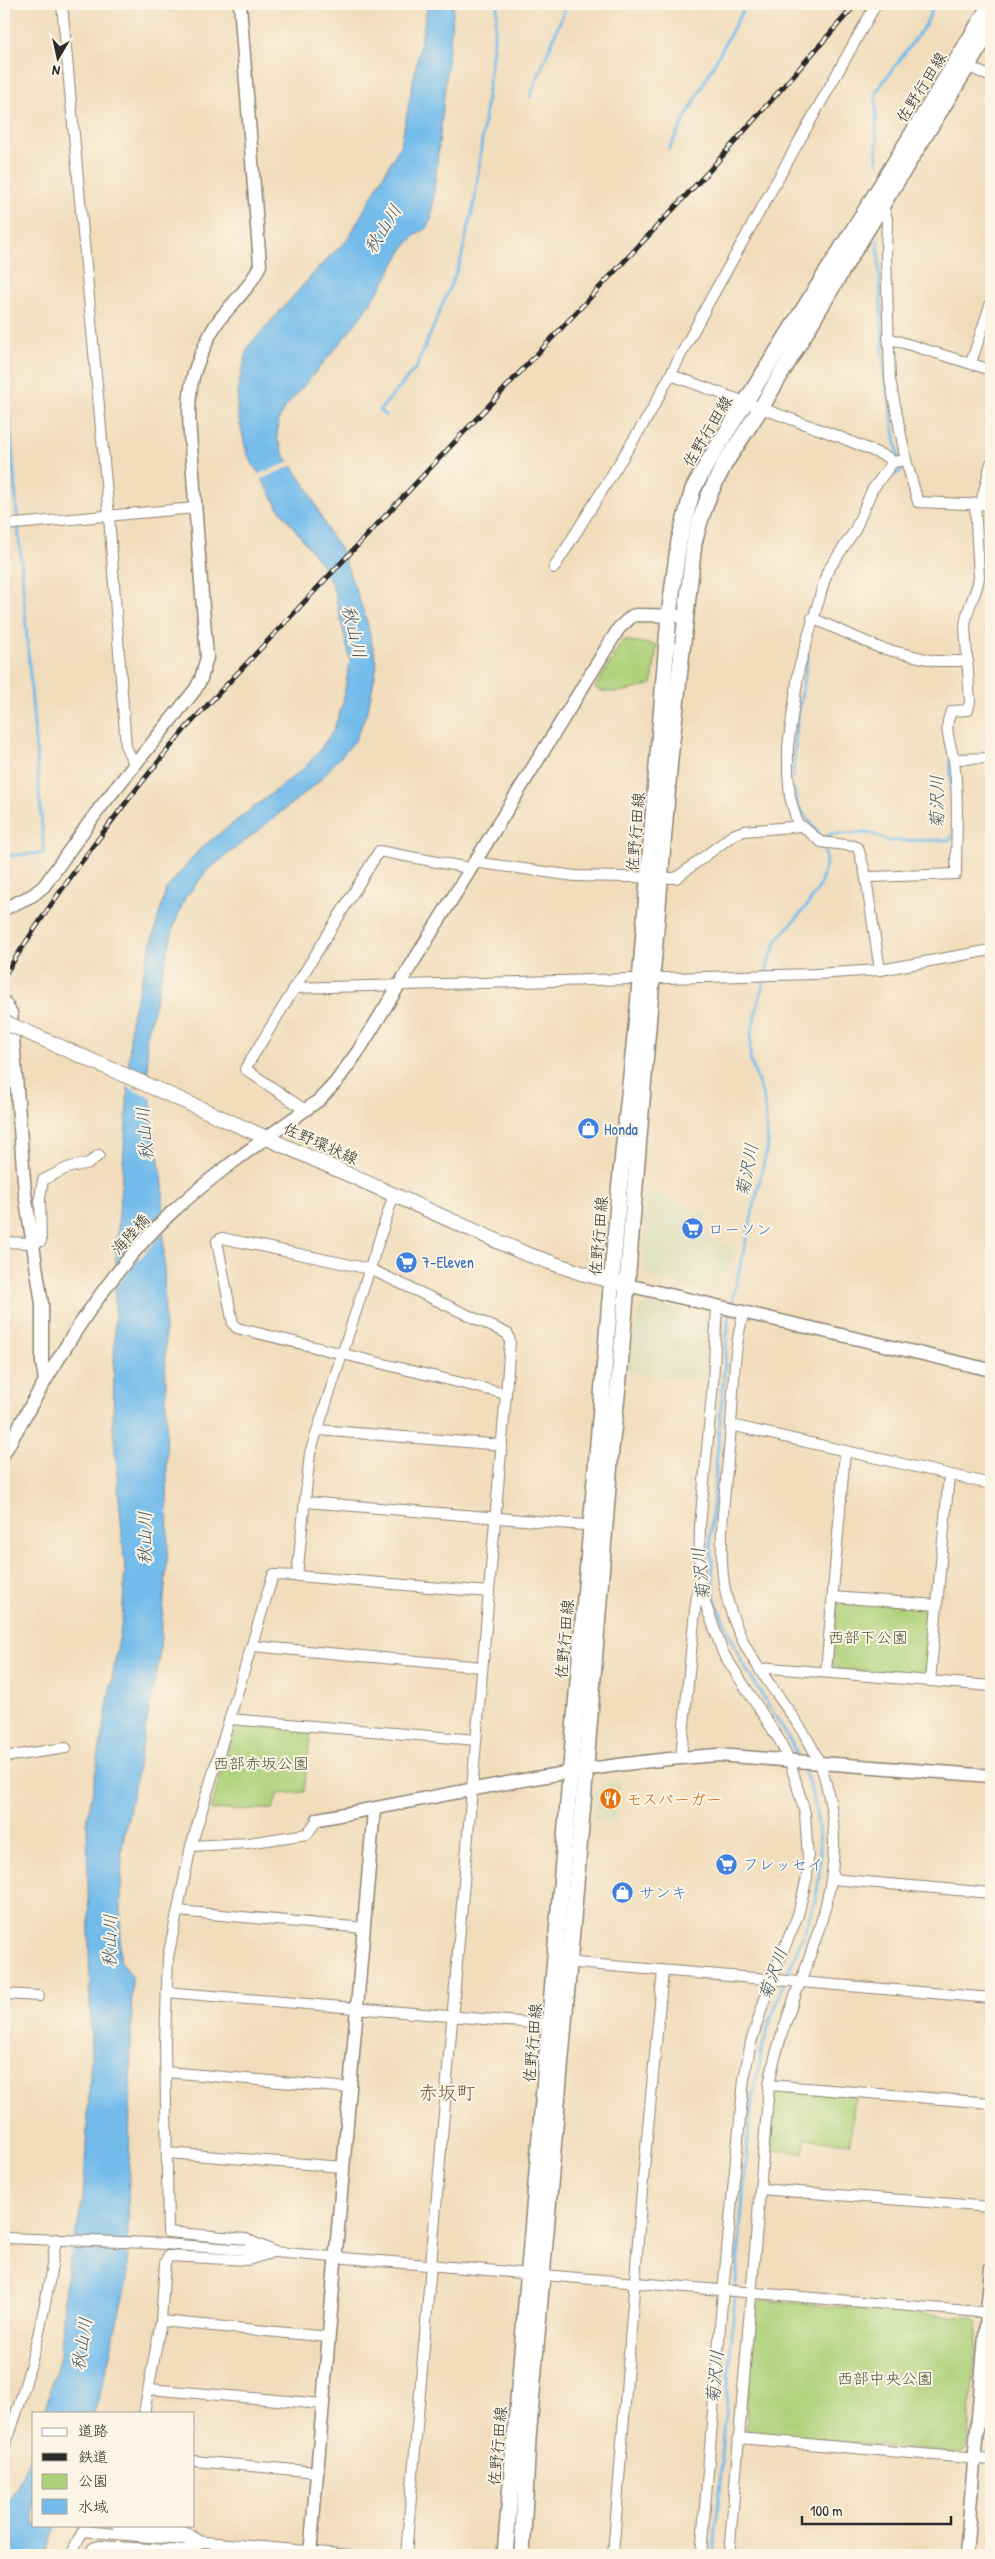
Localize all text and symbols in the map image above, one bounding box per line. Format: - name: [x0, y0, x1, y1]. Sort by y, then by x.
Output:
- north arrow: [32, 32, 82, 82]
- street label: 佐野行田線: [890, 47, 952, 127]
- text: N: [50, 61, 61, 81]
- water label: 秋山川: [358, 199, 407, 258]
- street label: 佐野行田線: [677, 391, 737, 471]
- water label: 秋山川: [336, 603, 373, 661]
- water label: 菊沢川: [924, 775, 949, 829]
- street label: 佐野行田線: [621, 791, 649, 873]
- water label: 秋山川: [130, 1106, 159, 1162]
- street label: 佐野環状線: [280, 1117, 362, 1169]
- shop icon: Honda: [576, 1117, 600, 1141]
- place label: Honda: [604, 1118, 638, 1140]
- water label: 菊沢川: [729, 1141, 764, 1199]
- street label: 佐野行田線: [584, 1195, 612, 1277]
- street label: 海陸橋: [106, 1209, 154, 1259]
- supermarket icon: ローソン: [680, 1217, 704, 1241]
- place label: ローソン: [708, 1218, 772, 1240]
- supermarket icon: 7-Eleven: [394, 1250, 418, 1274]
- place label: 7-Eleven: [422, 1251, 474, 1273]
- water label: 秋山川: [132, 1511, 157, 1565]
- water label: 菊沢川: [685, 1546, 716, 1602]
- street label: 佐野行田線: [550, 1598, 578, 1680]
- park label: 西部下公園: [828, 1626, 908, 1648]
- park label: 西部赤坂公園: [213, 1752, 309, 1774]
- restaurant icon: モスバーガー: [598, 1787, 622, 1811]
- place label: モスバーガー: [626, 1788, 722, 1810]
- supermarket icon: フレッセイ: [715, 1852, 739, 1876]
- place label: フレッセイ: [743, 1853, 823, 1875]
- shop icon: サンキ: [611, 1880, 635, 1904]
- place label: サンキ: [639, 1881, 687, 1903]
- water label: 秋山川: [97, 1914, 122, 1968]
- water label: 菊沢川: [752, 1944, 794, 2003]
- street label: 佐野行田線: [518, 2002, 546, 2084]
- district label: 赤坂町: [418, 2079, 476, 2105]
- water label: 秋山川: [65, 2315, 98, 2373]
- water label: 菊沢川: [700, 2349, 729, 2405]
- park label: 西部中央公園: [837, 2367, 933, 2389]
- street label: 佐野行田線: [483, 2405, 511, 2487]
- legend: [32, 2412, 195, 2526]
- text: 道路: [78, 2420, 108, 2441]
- text: 鉄道: [78, 2446, 108, 2467]
- text: 公園: [78, 2470, 108, 2491]
- scale bar: [802, 2494, 951, 2526]
- text: 水域: [78, 2496, 108, 2517]
- text: 100 m: [810, 2500, 843, 2521]

